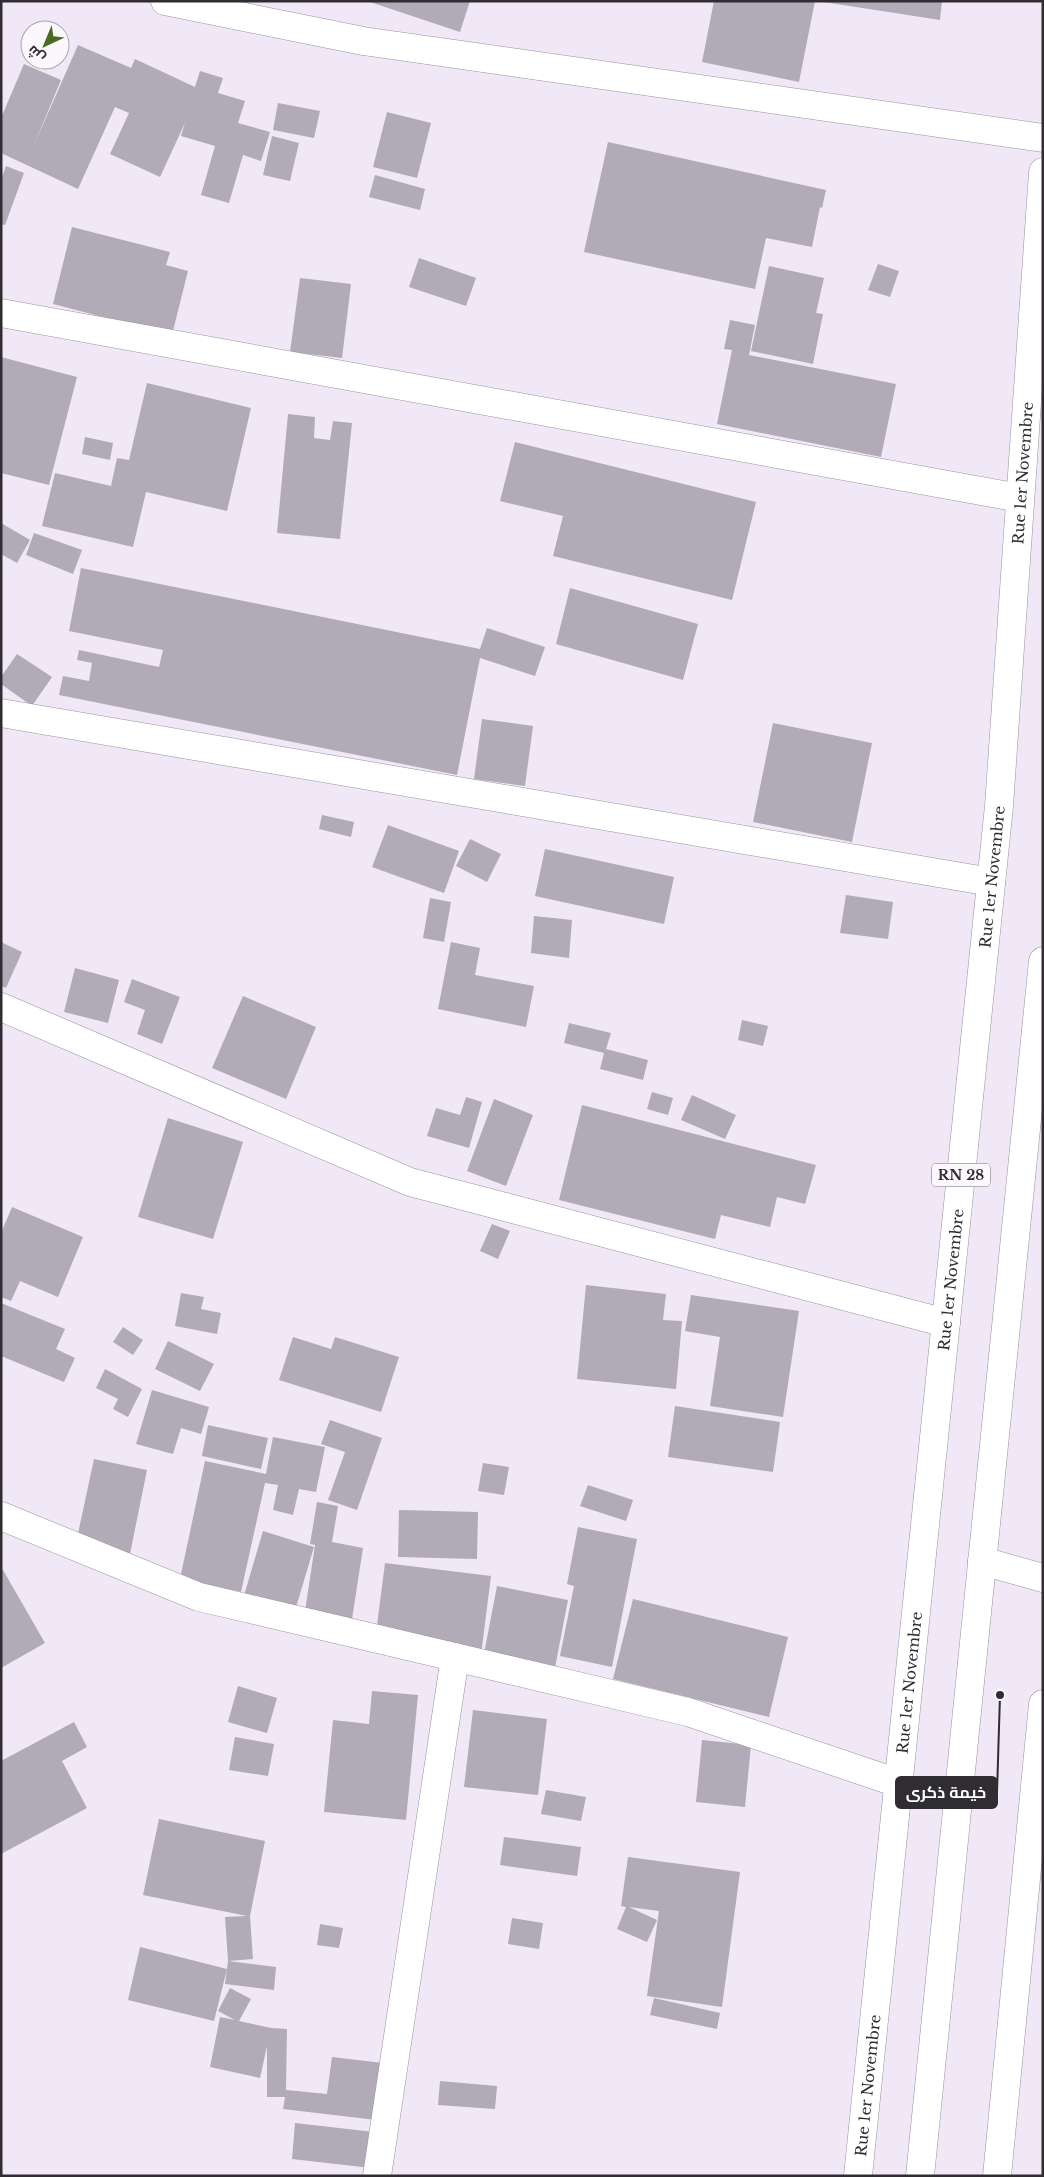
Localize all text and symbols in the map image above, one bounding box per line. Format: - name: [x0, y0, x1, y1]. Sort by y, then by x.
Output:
- north arrow: [20, 20, 70, 70]
- text: ش: [23, 42, 49, 67]
- street label: Rue 1er Novembre: [1008, 401, 1037, 545]
- street label: Rue 1er Novembre: [975, 805, 1008, 949]
- road number: RN 28: [932, 1164, 990, 1186]
- street label: Rue 1er Novembre: [933, 1208, 967, 1352]
- street label: Rue 1er Novembre: [892, 1611, 926, 1755]
- callout: خيمة ذكرى: [896, 1777, 997, 1808]
- text: خيمة ذكرى: [906, 1782, 986, 1802]
- street label: Rue 1er Novembre: [851, 2013, 884, 2157]

